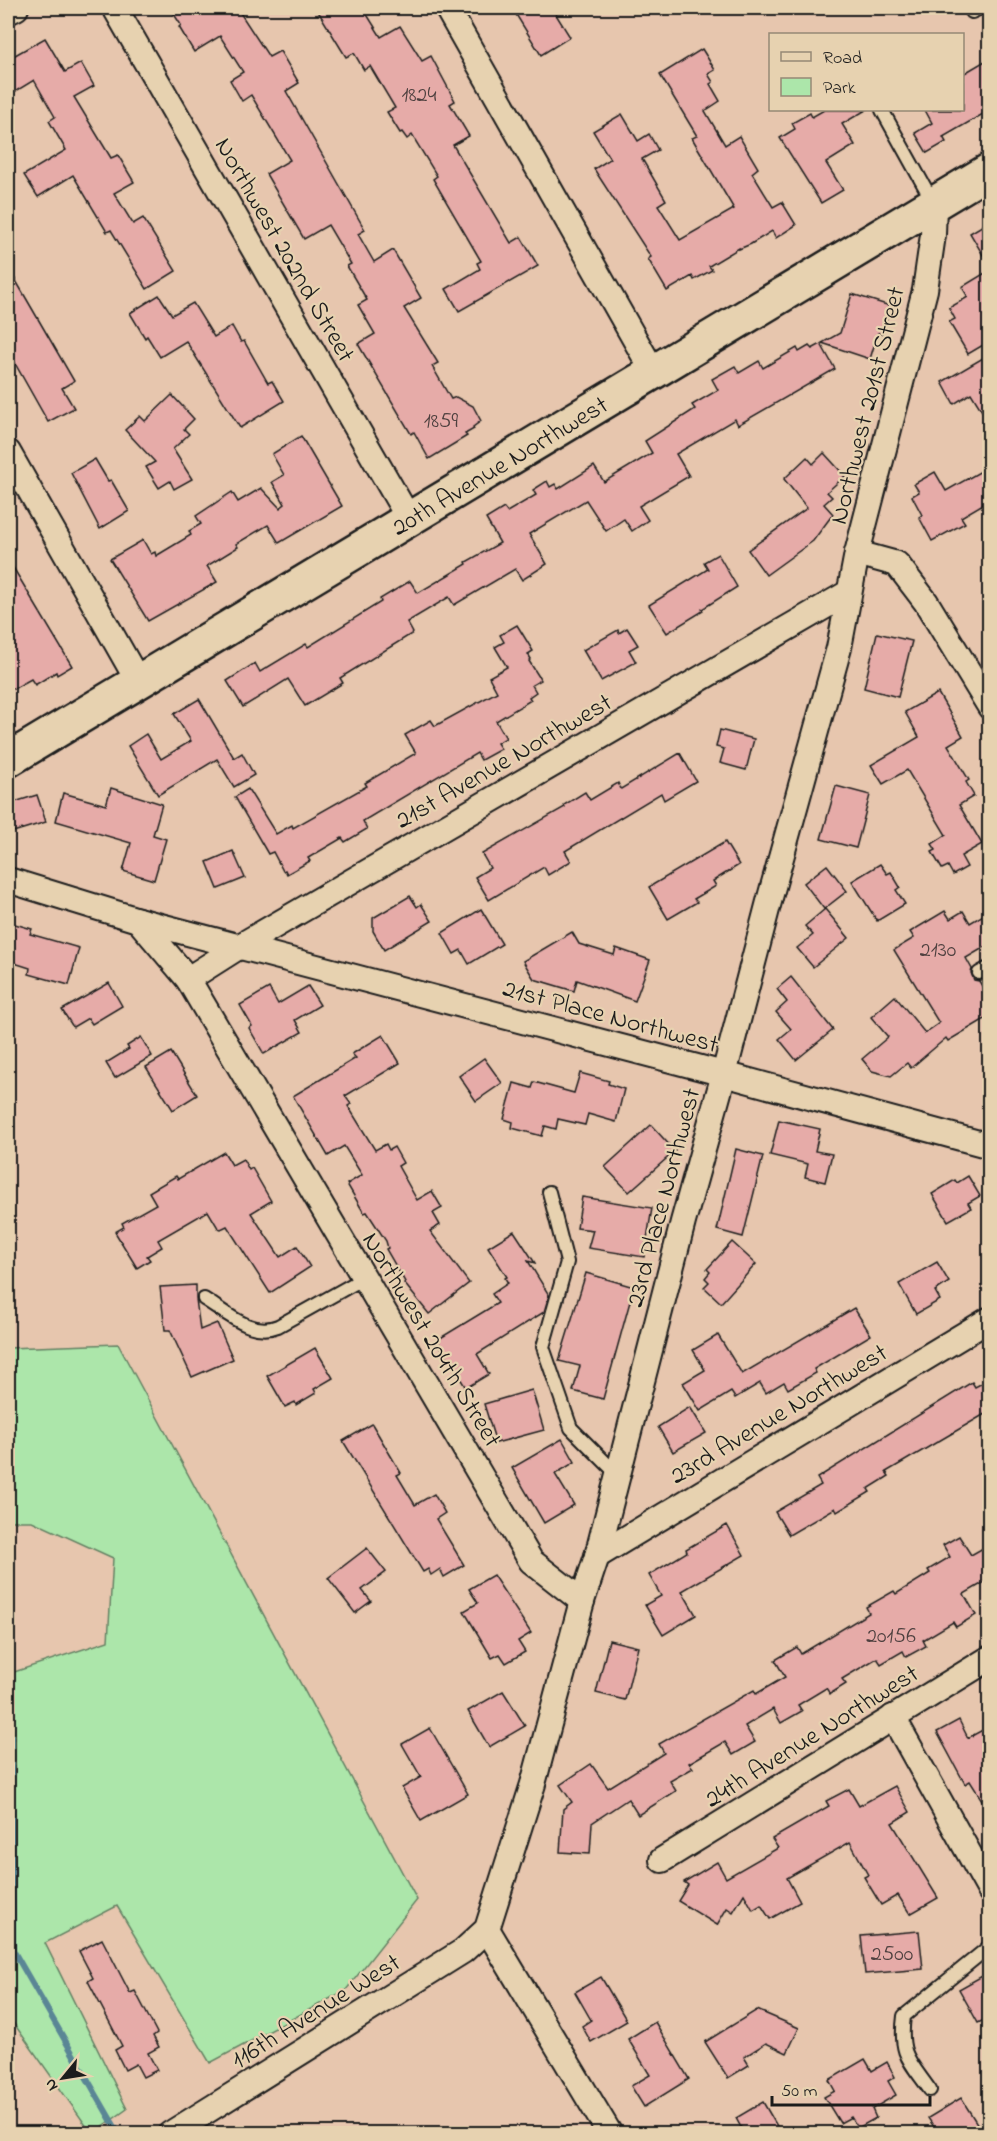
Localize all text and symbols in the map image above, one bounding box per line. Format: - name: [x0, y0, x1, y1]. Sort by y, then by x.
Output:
- legend: [769, 33, 964, 111]
- text: Road: [823, 46, 862, 72]
- text: Park: [823, 76, 856, 102]
- house number: 1824: [401, 80, 437, 112]
- street label: Northwest 202nd Street: [203, 131, 363, 370]
- street label: Northwest 201st Street: [821, 283, 917, 529]
- street label: 20th Avenue Northwest: [385, 387, 617, 547]
- house number: 1859: [424, 406, 459, 438]
- street label: 21st Avenue Northwest: [389, 685, 620, 840]
- house number: 2130: [920, 935, 956, 967]
- street label: 21st Place Northwest: [498, 971, 723, 1065]
- street label: 23rd Place Northwest: [617, 1084, 712, 1312]
- street label: Northwest 204th Street: [351, 1226, 510, 1456]
- street label: 23rd Avenue Northwest: [663, 1335, 896, 1496]
- house number: 20156: [866, 1621, 916, 1653]
- street label: 24th Avenue Northwest: [698, 1656, 927, 1819]
- house number: 2500: [871, 1939, 913, 1971]
- street label: 116th Avenue West: [224, 1945, 409, 2080]
- north arrow: [33, 2048, 93, 2108]
- scale bar: [772, 2069, 930, 2107]
- text: N: [39, 2074, 65, 2095]
- text: 50 m: [781, 2079, 818, 2105]

